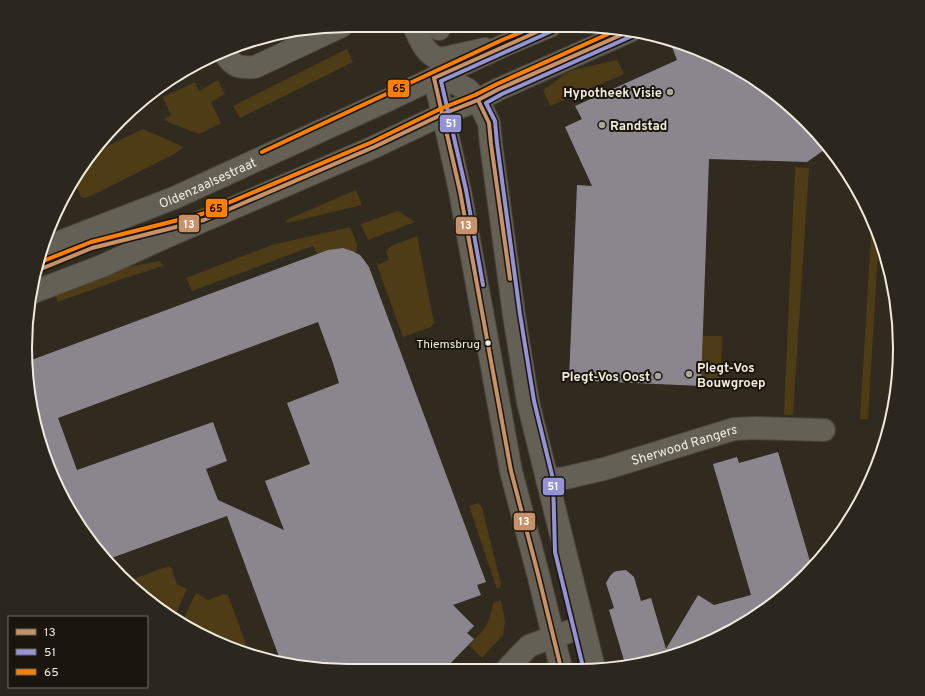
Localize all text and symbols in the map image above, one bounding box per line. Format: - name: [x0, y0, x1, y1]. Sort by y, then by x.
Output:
- line badge: 65: [387, 79, 410, 98]
- text: 65: [392, 82, 406, 96]
- place label: Hypotheek Visie: [563, 86, 662, 102]
- marker: Hypotheek Visie: [665, 87, 675, 97]
- line badge: 51: [439, 114, 462, 133]
- text: 51: [445, 117, 457, 131]
- place label: Randstad: [610, 119, 667, 135]
- marker: Randstad: [597, 120, 607, 130]
- street label: Oldenzaalsestraat: [157, 155, 259, 213]
- line badge: 65: [205, 198, 228, 218]
- text: 65: [209, 202, 223, 216]
- line badge: 13: [178, 214, 200, 233]
- line badge: 13: [455, 216, 478, 235]
- text: 13: [184, 218, 195, 232]
- text: 13: [461, 219, 472, 233]
- place label: Thiemsbrug: [416, 337, 480, 353]
- marker: Thiemsbrug: [483, 338, 493, 348]
- place label: Plegt-Vos Bouwgroep: [697, 361, 766, 392]
- marker: Plegt-Vos Bouwgroep: [684, 369, 694, 379]
- place label: Plegt-Vos Oost: [561, 370, 650, 386]
- marker: Plegt-Vos Oost: [653, 371, 663, 381]
- street label: Sherwood Rangers: [630, 423, 738, 470]
- line badge: 51: [542, 477, 565, 496]
- text: 51: [547, 480, 559, 494]
- line badge: 13: [513, 512, 536, 531]
- text: 13: [519, 515, 530, 529]
- legend: [8, 616, 148, 688]
- text: 13: [44, 625, 56, 641]
- text: 51: [44, 645, 56, 661]
- text: 65: [44, 665, 59, 681]

